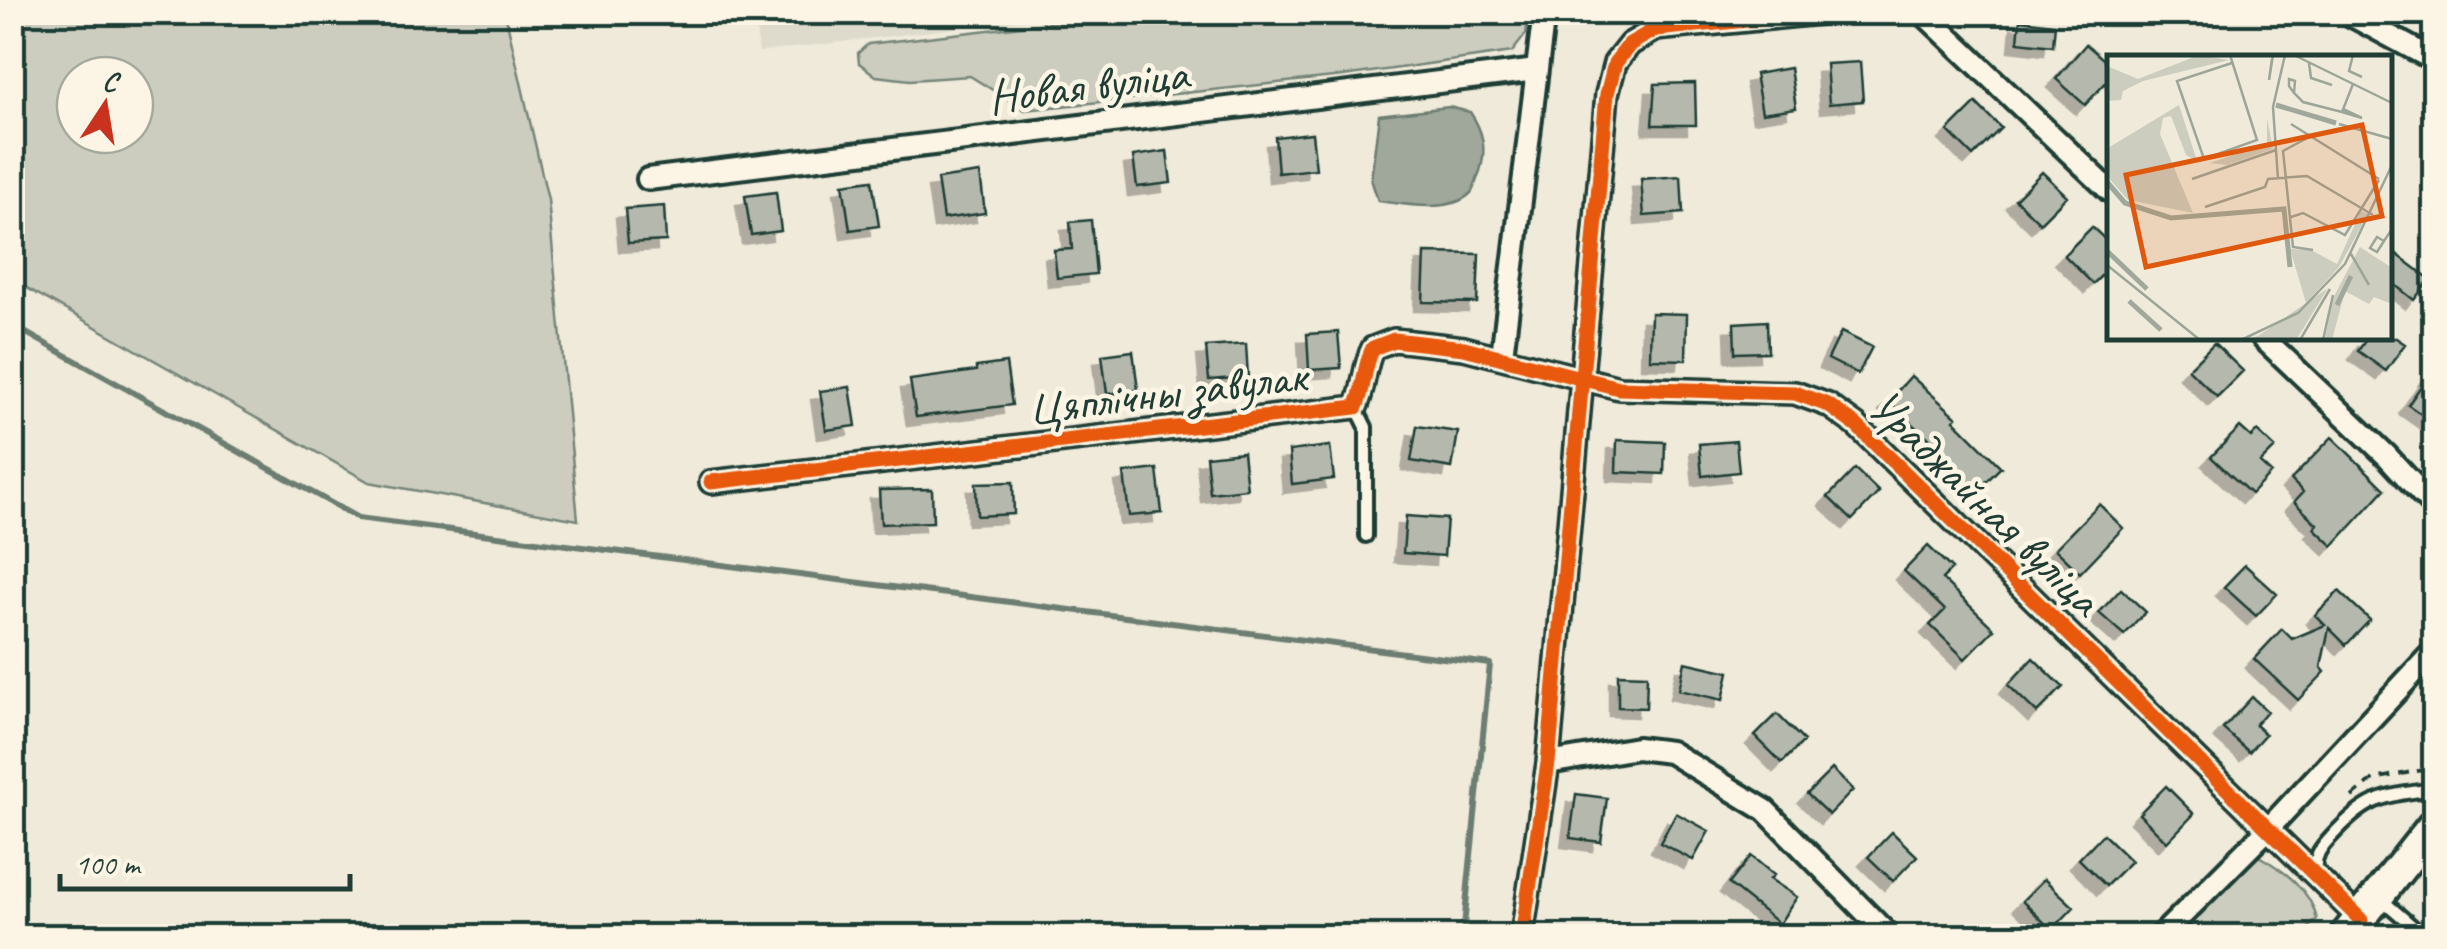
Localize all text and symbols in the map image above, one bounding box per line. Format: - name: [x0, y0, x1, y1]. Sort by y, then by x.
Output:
- street label: Новая вуліца: [985, 43, 1194, 127]
- north arrow: [55, 55, 155, 155]
- inset map: [2107, 55, 2392, 340]
- text: С: [100, 62, 124, 100]
- street label: Цяплічны завулак: [1025, 345, 1314, 439]
- street label: Ураджайная вуліца: [1856, 376, 2116, 630]
- scale bar: [60, 829, 350, 891]
- text: 100 m: [75, 845, 142, 883]

